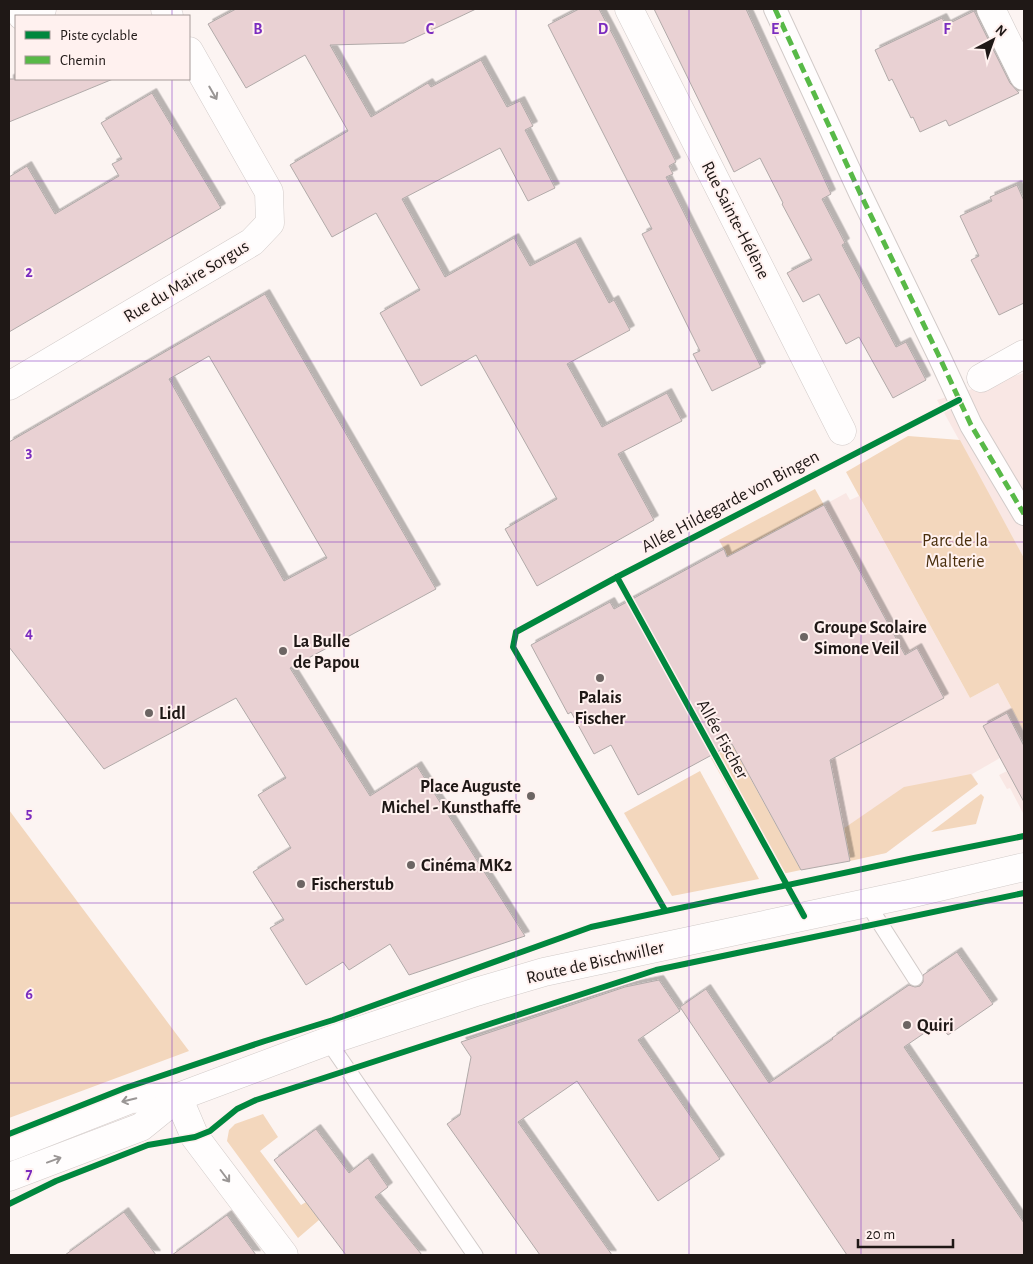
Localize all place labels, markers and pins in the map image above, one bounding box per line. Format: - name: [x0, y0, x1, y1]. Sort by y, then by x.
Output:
- place label: Groupe Scolaire Simone Veil: [814, 619, 927, 658]
- marker: Groupe Scolaire Simone Veil: [798, 631, 810, 643]
- place label: La Bulle de Papou: [293, 633, 360, 672]
- marker: La Bulle de Papou: [277, 645, 289, 657]
- marker: Palais Fischer: [594, 672, 606, 684]
- place label: Palais Fischer: [574, 689, 626, 728]
- place label: Lidl: [159, 705, 186, 723]
- marker: Lidl: [143, 707, 155, 719]
- place label: Place Auguste Michel - Kunsthaffe: [381, 778, 521, 817]
- marker: Place Auguste Michel - Kunsthaffe: [525, 790, 537, 802]
- place label: Cinéma MK2: [421, 857, 513, 875]
- marker: Cinéma MK2: [405, 859, 417, 871]
- place label: Fischerstub: [311, 876, 394, 894]
- marker: Fischerstub: [295, 878, 307, 890]
- place label: Quiri: [917, 1017, 954, 1035]
- marker: Quiri: [901, 1019, 913, 1031]

